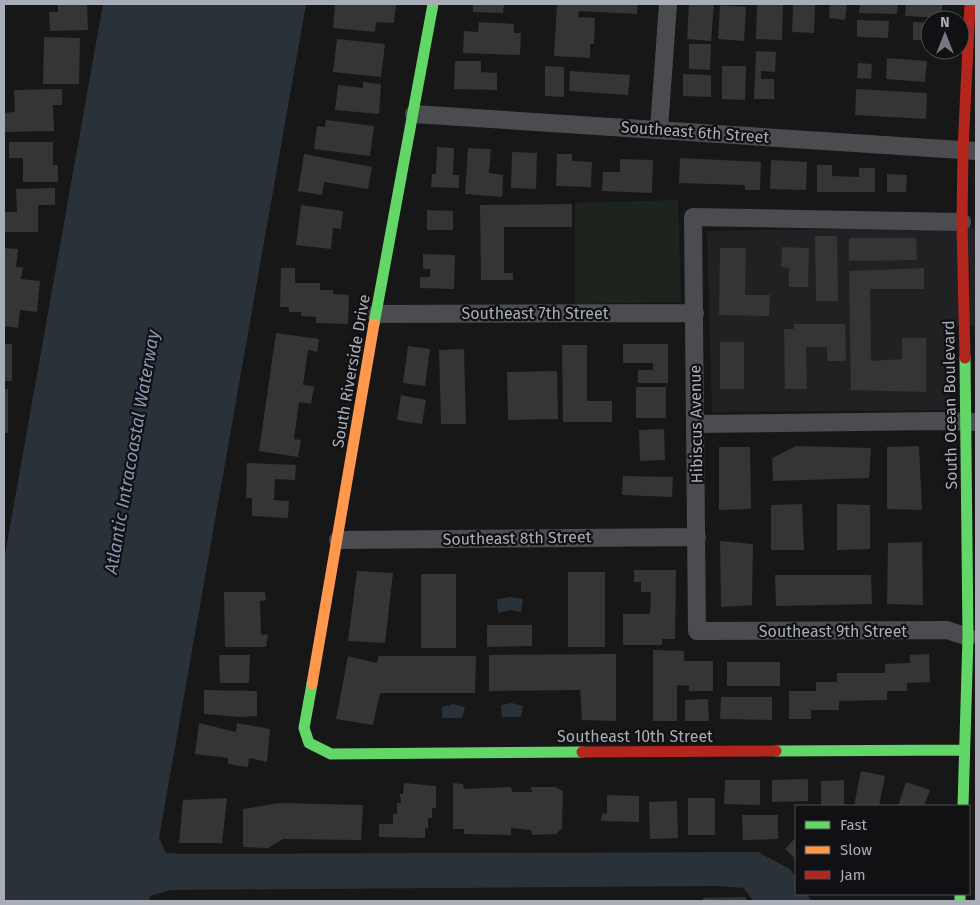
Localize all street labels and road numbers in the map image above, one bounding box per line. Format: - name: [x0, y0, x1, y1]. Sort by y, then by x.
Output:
- street label: Southeast 6th Street: [620, 117, 770, 147]
- street label: South Riverside Drive: [328, 293, 374, 449]
- street label: Southeast 7th Street: [461, 304, 609, 323]
- street label: South Ocean Boulevard: [939, 320, 961, 490]
- street label: Hibiscus Avenue: [685, 365, 707, 483]
- street label: Southeast 8th Street: [442, 527, 592, 549]
- street label: Southeast 9th Street: [759, 622, 907, 641]
- street label: Southeast 10th Street: [557, 727, 713, 746]

